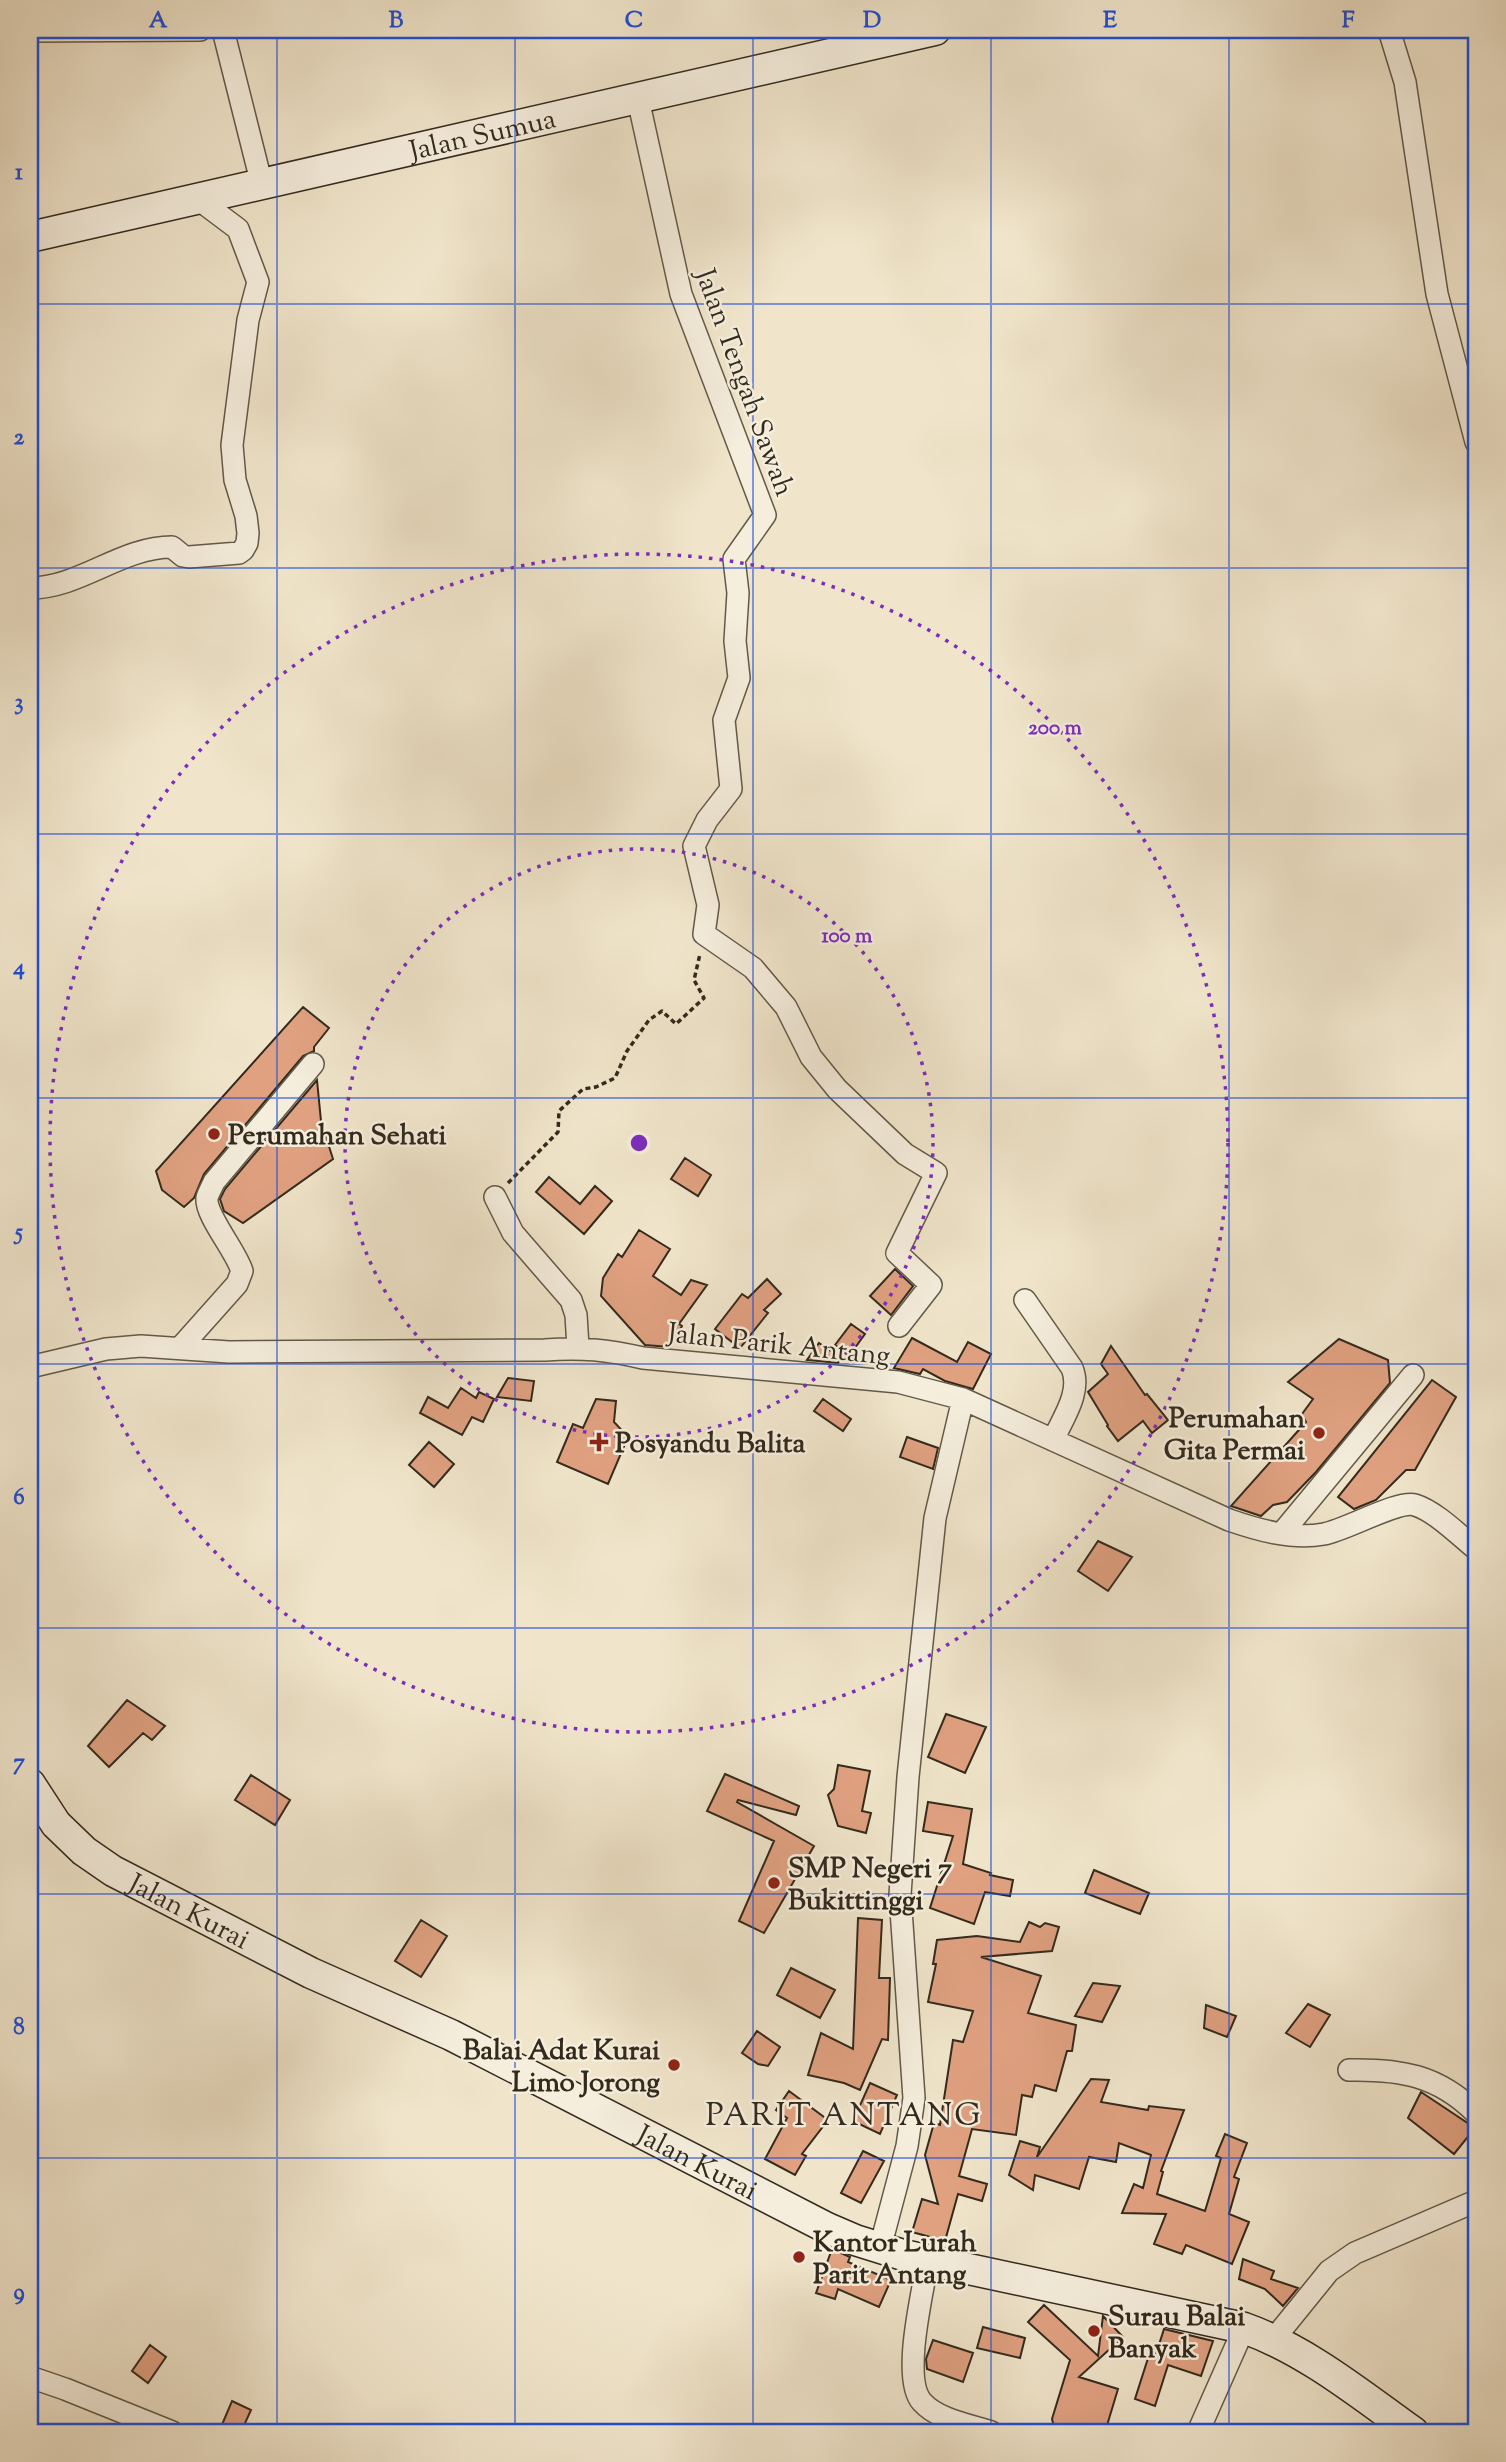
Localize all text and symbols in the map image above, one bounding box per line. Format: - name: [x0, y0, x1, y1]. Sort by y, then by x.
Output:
- text: A: [149, 5, 168, 38]
- text: B: [389, 5, 404, 38]
- text: C: [625, 5, 643, 38]
- text: D: [863, 5, 881, 38]
- text: E: [1103, 5, 1117, 38]
- text: F: [1342, 5, 1355, 38]
- street label: Jalan Sumua: [404, 100, 560, 173]
- text: 1: [15, 157, 23, 190]
- street label: Jalan Tengah Sawah: [683, 262, 803, 502]
- text: 2: [14, 422, 25, 455]
- text: 3: [14, 687, 24, 720]
- text: 200 m: [1028, 714, 1083, 744]
- text: 100 m: [822, 922, 873, 952]
- text: 4: [12, 952, 25, 985]
- place label: Perumahan Sehati: [228, 1117, 446, 1157]
- marker: Perumahan Sehati: [206, 1126, 222, 1142]
- centre of rings: [627, 1131, 651, 1155]
- text: 5: [13, 1217, 23, 1250]
- street label: Jalan Parik Antang: [664, 1314, 892, 1378]
- place label: Perumahan Gita Permai: [1164, 1400, 1305, 1472]
- place label: Posyandu Balita: [615, 1425, 805, 1465]
- marker: Perumahan Gita Permai: [1311, 1425, 1327, 1441]
- marker: Posyandu Balita: [589, 1432, 609, 1452]
- text: 6: [13, 1482, 25, 1515]
- text: 7: [13, 1747, 25, 1780]
- place label: SMP Negeri 7 Bukittinggi: [788, 1850, 952, 1922]
- street label: Jalan Kurai: [119, 1864, 256, 1961]
- marker: SMP Negeri 7 Bukittinggi: [766, 1875, 782, 1891]
- text: 8: [13, 2012, 25, 2045]
- place label: Balai Adat Kurai Limo Jorong: [463, 2032, 660, 2104]
- marker: Balai Adat Kurai Limo Jorong: [666, 2057, 682, 2073]
- district label: PARIT ANTANG: [706, 2094, 982, 2140]
- street label: Jalan Kurai: [627, 2116, 764, 2212]
- place label: Kantor Lurah Parit Antang: [813, 2224, 977, 2296]
- marker: Kantor Lurah Parit Antang: [791, 2249, 807, 2265]
- text: 9: [13, 2277, 25, 2310]
- place label: Surau Balai Banyak: [1108, 2298, 1245, 2370]
- marker: Surau Balai Banyak: [1086, 2323, 1102, 2339]

